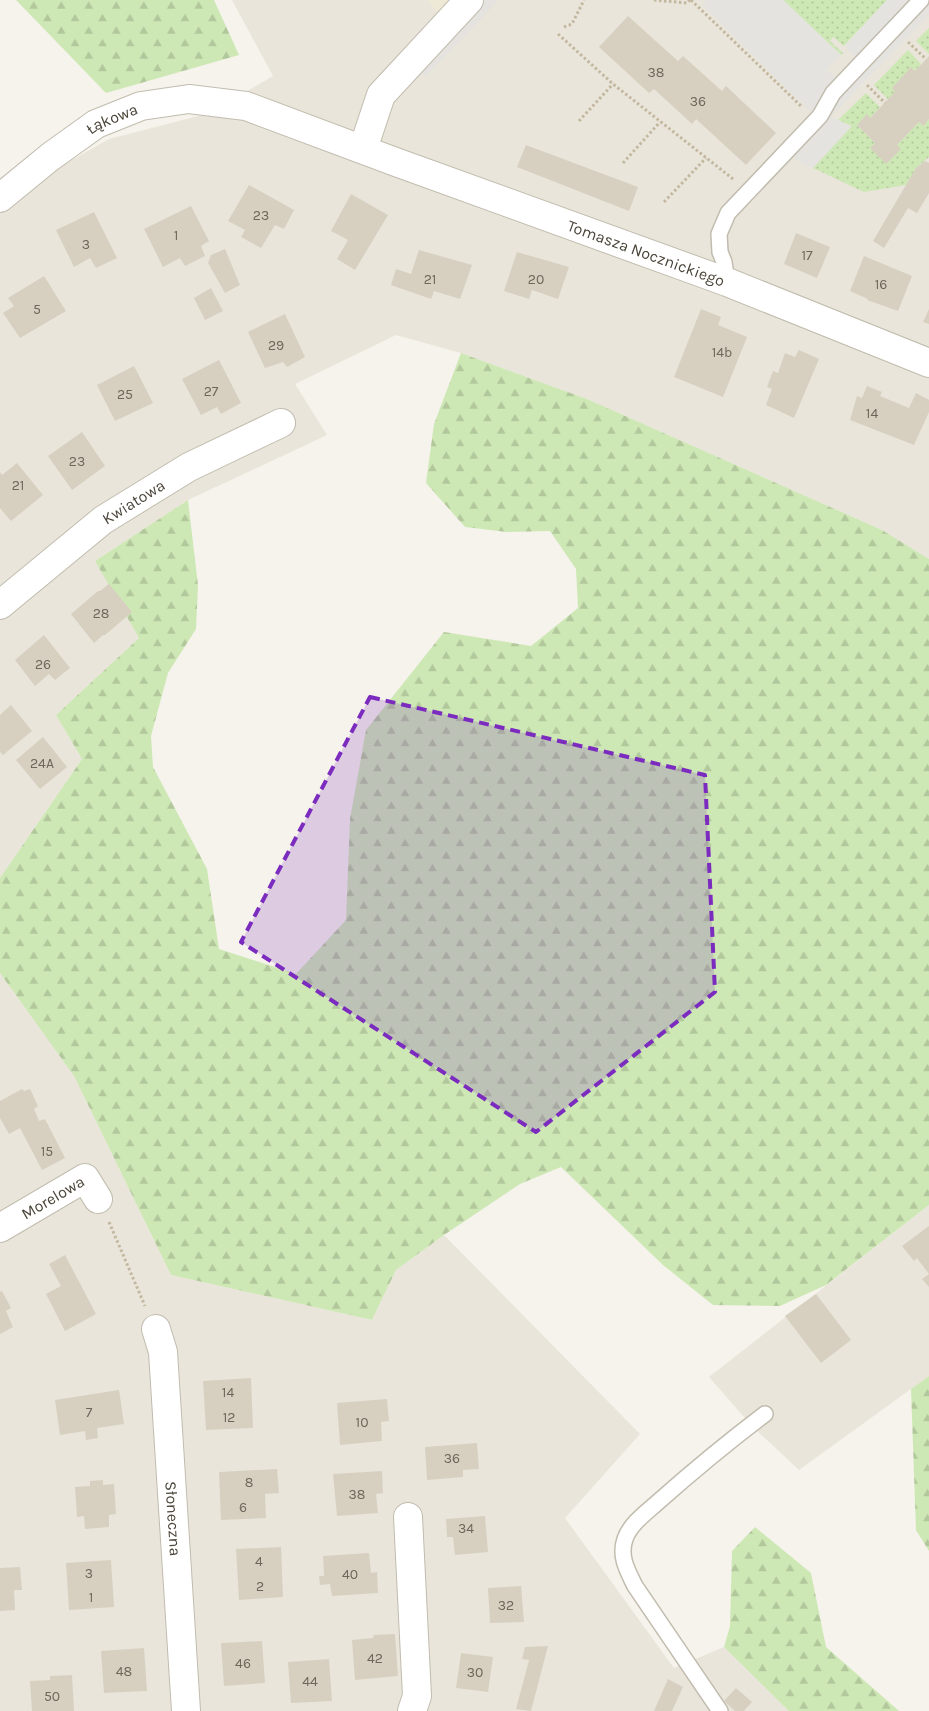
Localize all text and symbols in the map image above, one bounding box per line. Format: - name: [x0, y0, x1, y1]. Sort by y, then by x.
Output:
- house number: 38: [648, 64, 664, 81]
- house number: 36: [690, 93, 706, 110]
- street label: Łąkowa: [82, 99, 141, 138]
- house number: 23: [253, 207, 269, 224]
- street label: Tomasza Nocznickiego: [565, 216, 727, 290]
- house number: 1: [174, 227, 178, 244]
- house number: 3: [82, 236, 90, 253]
- house number: 17: [801, 247, 813, 264]
- house number: 21: [424, 271, 436, 288]
- house number: 20: [528, 271, 544, 288]
- house number: 16: [875, 276, 887, 293]
- house number: 5: [33, 301, 41, 318]
- house number: 29: [268, 337, 284, 354]
- house number: 14b: [712, 344, 732, 361]
- house number: 27: [204, 383, 219, 400]
- house number: 25: [117, 386, 133, 403]
- house number: 14: [866, 405, 878, 422]
- house number: 23: [69, 453, 85, 470]
- street label: Kwiatowa: [99, 475, 168, 528]
- house number: 21: [12, 477, 24, 494]
- house number: 28: [93, 605, 109, 622]
- house number: 26: [35, 656, 51, 673]
- house number: 24A: [30, 755, 54, 772]
- house number: 15: [41, 1143, 53, 1160]
- street label: Morelowa: [18, 1172, 88, 1223]
- house number: 14: [222, 1384, 234, 1401]
- house number: 7: [86, 1404, 93, 1421]
- house number: 12: [223, 1409, 235, 1426]
- house number: 10: [356, 1414, 368, 1431]
- house number: 36: [444, 1450, 460, 1467]
- house number: 8: [245, 1474, 253, 1491]
- street label: Słoneczna: [161, 1481, 185, 1557]
- house number: 38: [349, 1486, 365, 1503]
- house number: 6: [239, 1499, 247, 1516]
- house number: 34: [458, 1520, 474, 1537]
- house number: 4: [255, 1553, 263, 1570]
- house number: 3: [85, 1565, 93, 1582]
- house number: 40: [342, 1566, 358, 1583]
- house number: 2: [256, 1578, 264, 1595]
- house number: 1: [89, 1589, 93, 1606]
- house number: 32: [498, 1597, 514, 1614]
- house number: 42: [367, 1650, 383, 1667]
- house number: 46: [235, 1655, 251, 1672]
- house number: 48: [116, 1663, 132, 1680]
- house number: 30: [467, 1664, 483, 1681]
- house number: 44: [302, 1673, 318, 1690]
- house number: 50: [44, 1688, 60, 1705]

